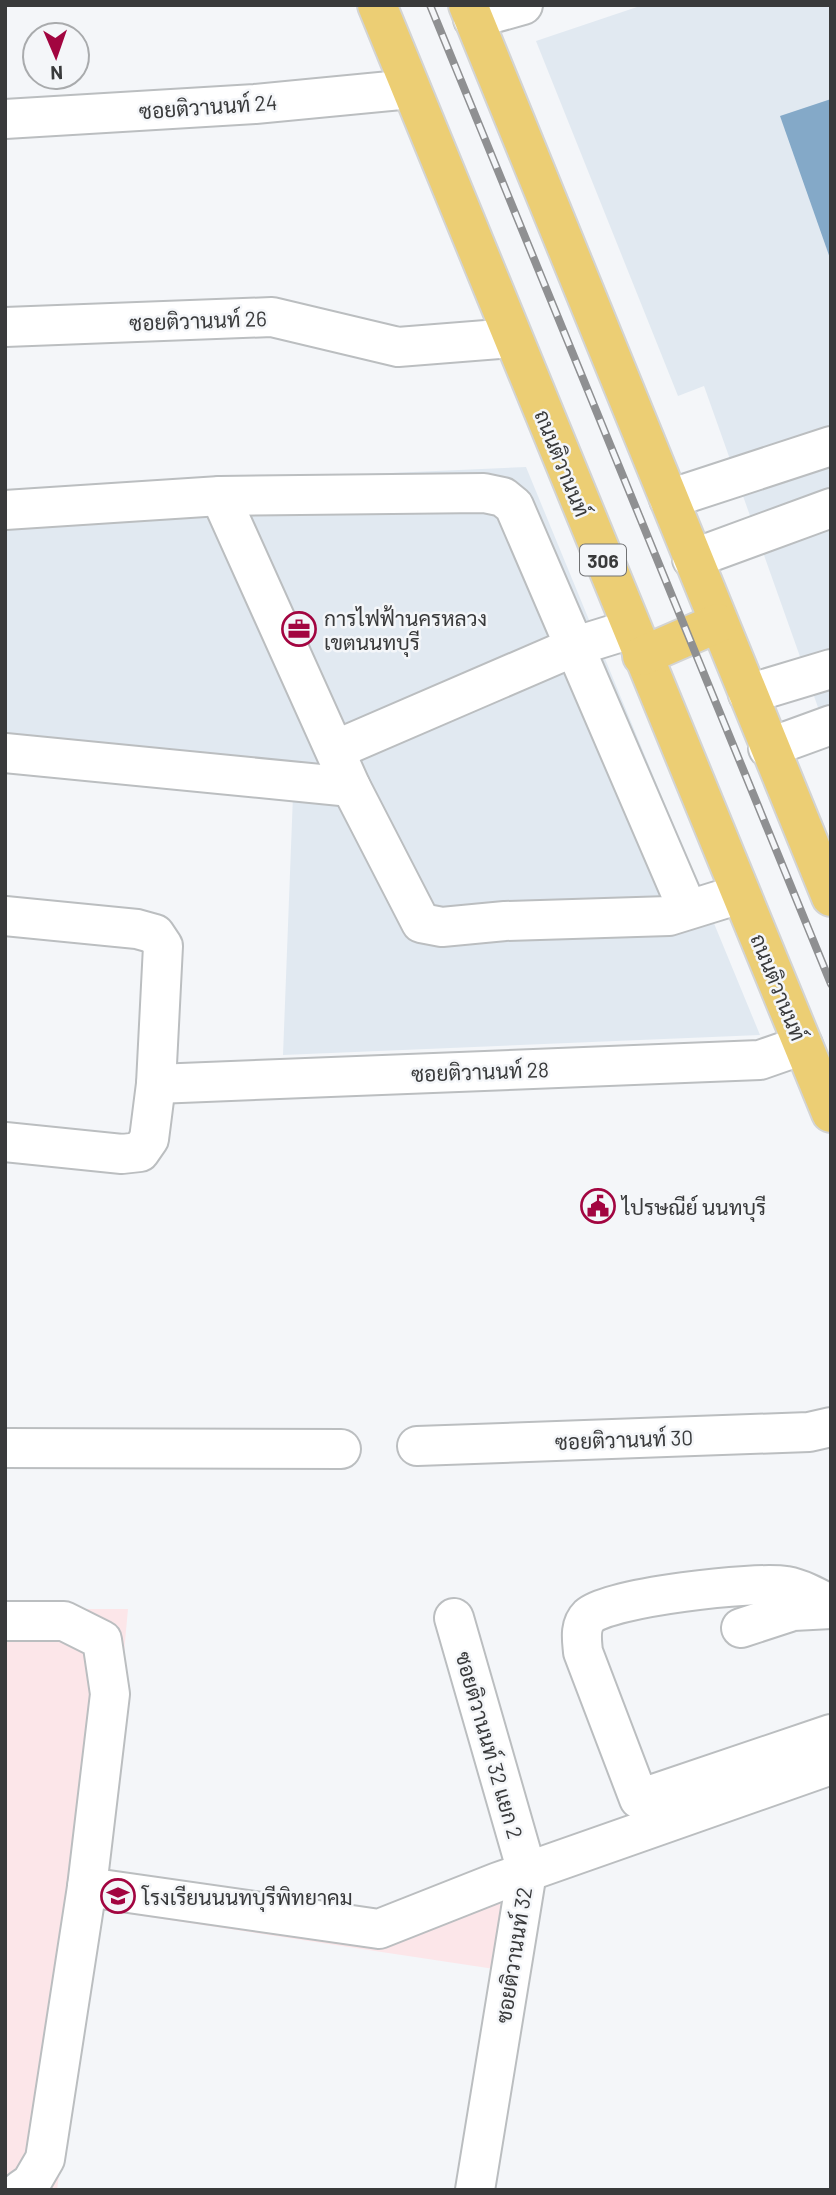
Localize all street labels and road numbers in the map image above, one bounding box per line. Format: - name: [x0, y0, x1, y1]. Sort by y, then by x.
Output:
- street label: ซอยติวานนท์ 24: [138, 89, 278, 123]
- street label: ซอยติวานนท์ 26: [129, 305, 267, 335]
- street label: ถนนติวานนท์: [530, 406, 596, 520]
- road number: 306: [580, 544, 626, 576]
- street label: ถนนติวานนท์: [746, 930, 812, 1044]
- street label: ซอยติวานนท์ 28: [411, 1056, 549, 1086]
- street label: ซอยติวานนท์ 30: [554, 1424, 694, 1454]
- street label: ซอยติวานนท์ 32 แยก 2: [451, 1648, 529, 1842]
- street label: ซอยติวานนท์ 32: [490, 1885, 536, 2025]

